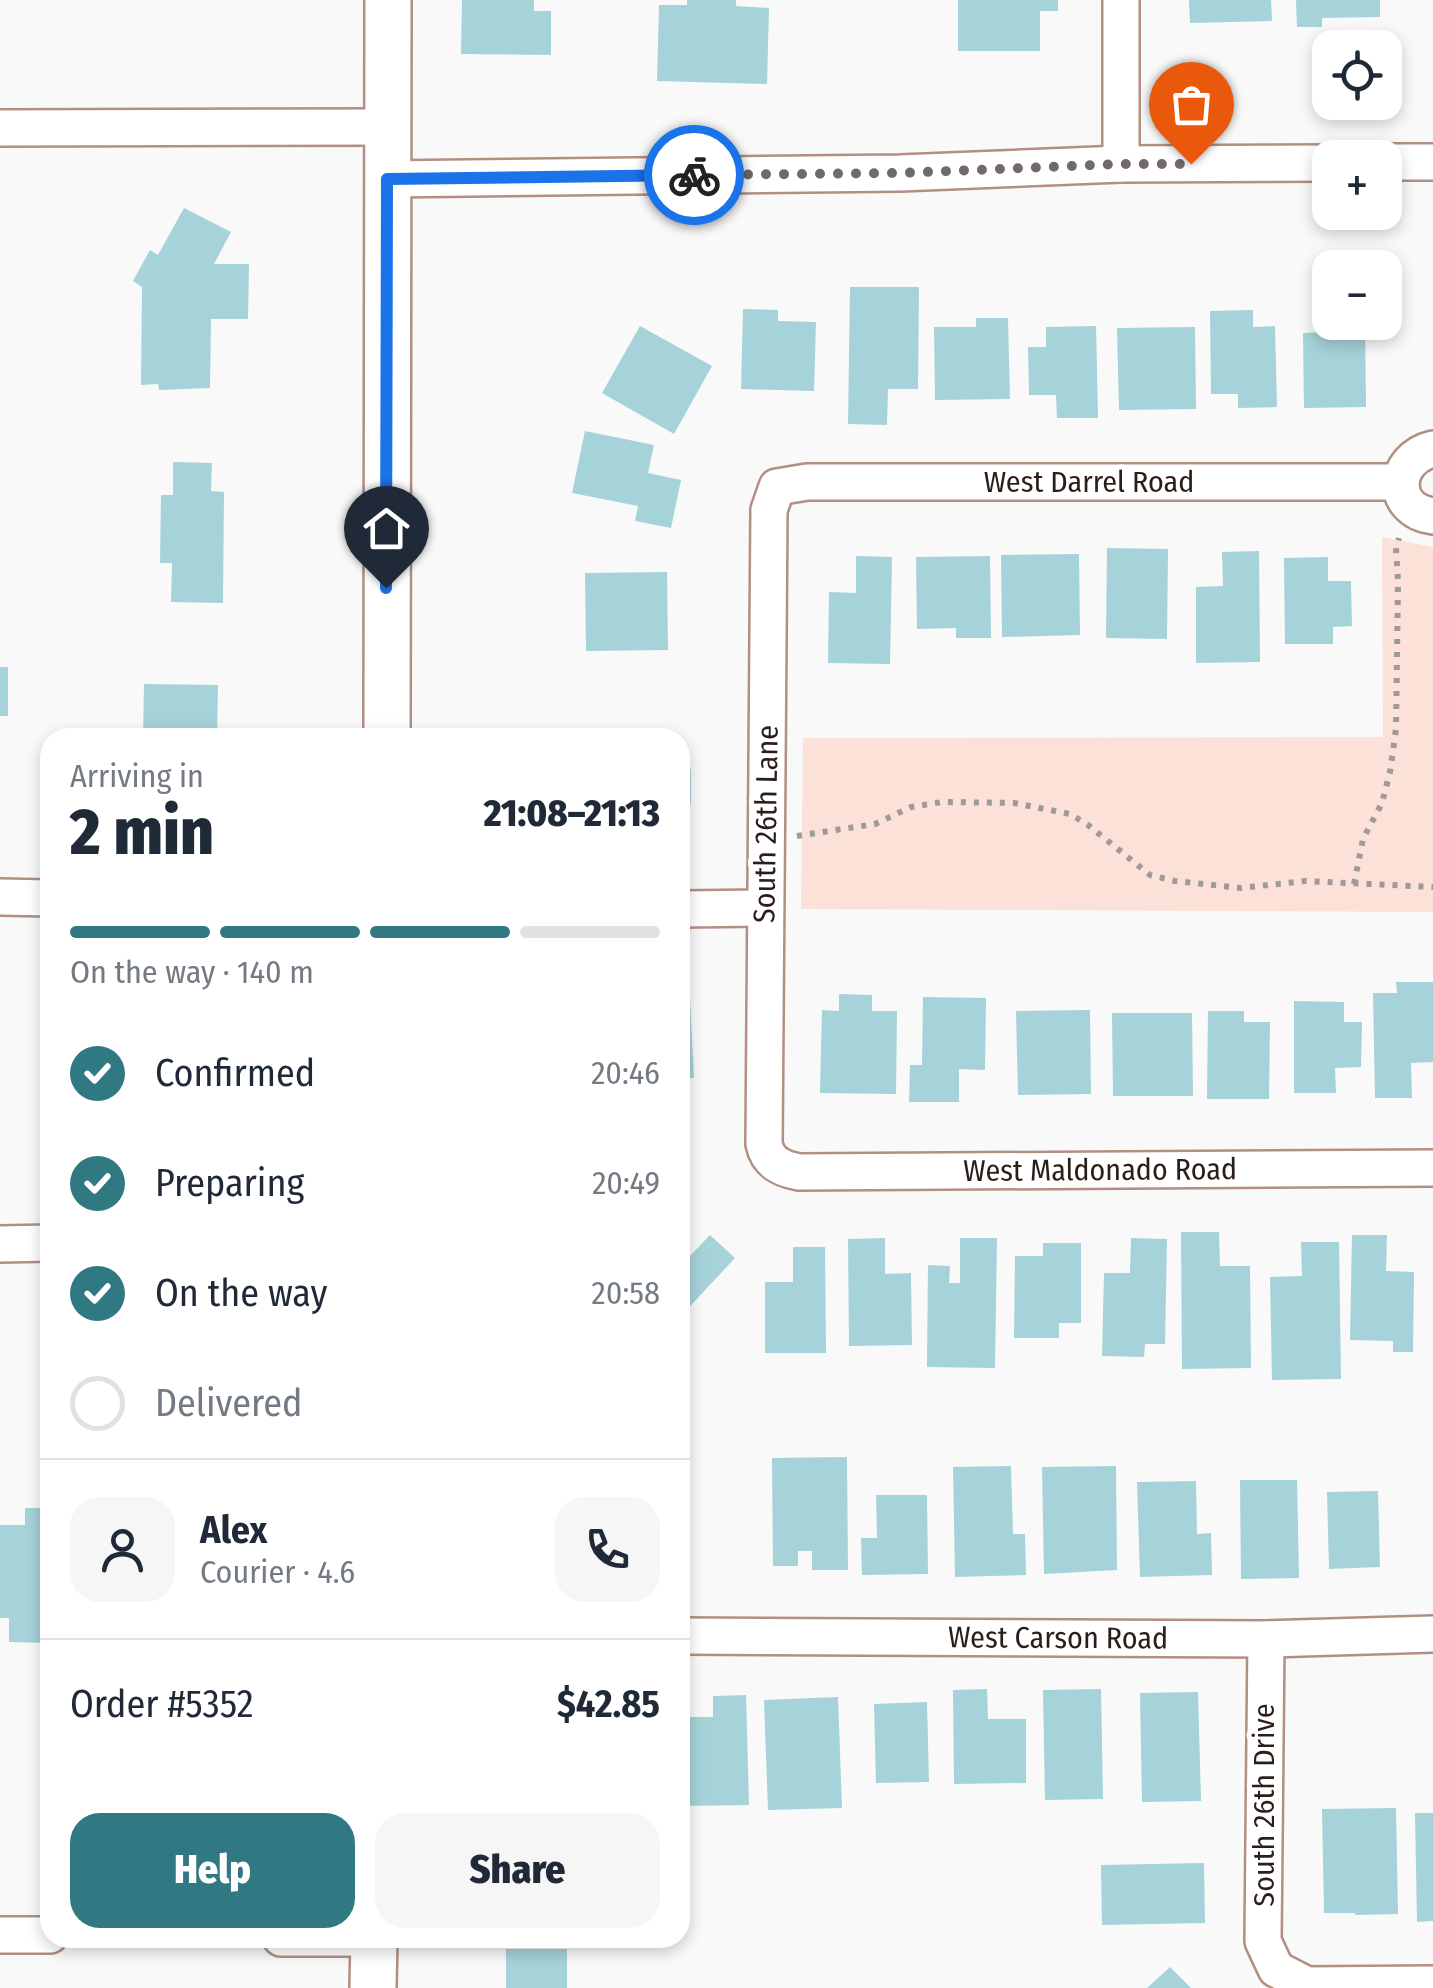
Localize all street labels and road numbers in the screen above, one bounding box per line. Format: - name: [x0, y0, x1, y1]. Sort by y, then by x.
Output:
- street label: West Darrel Road: [984, 464, 1194, 500]
- street label: South 26th Lane: [746, 725, 786, 923]
- street label: West Maldonado Road: [963, 1151, 1237, 1189]
- street label: West Carson Road: [948, 1619, 1168, 1656]
- street label: South 26th Drive: [1246, 1703, 1282, 1907]

